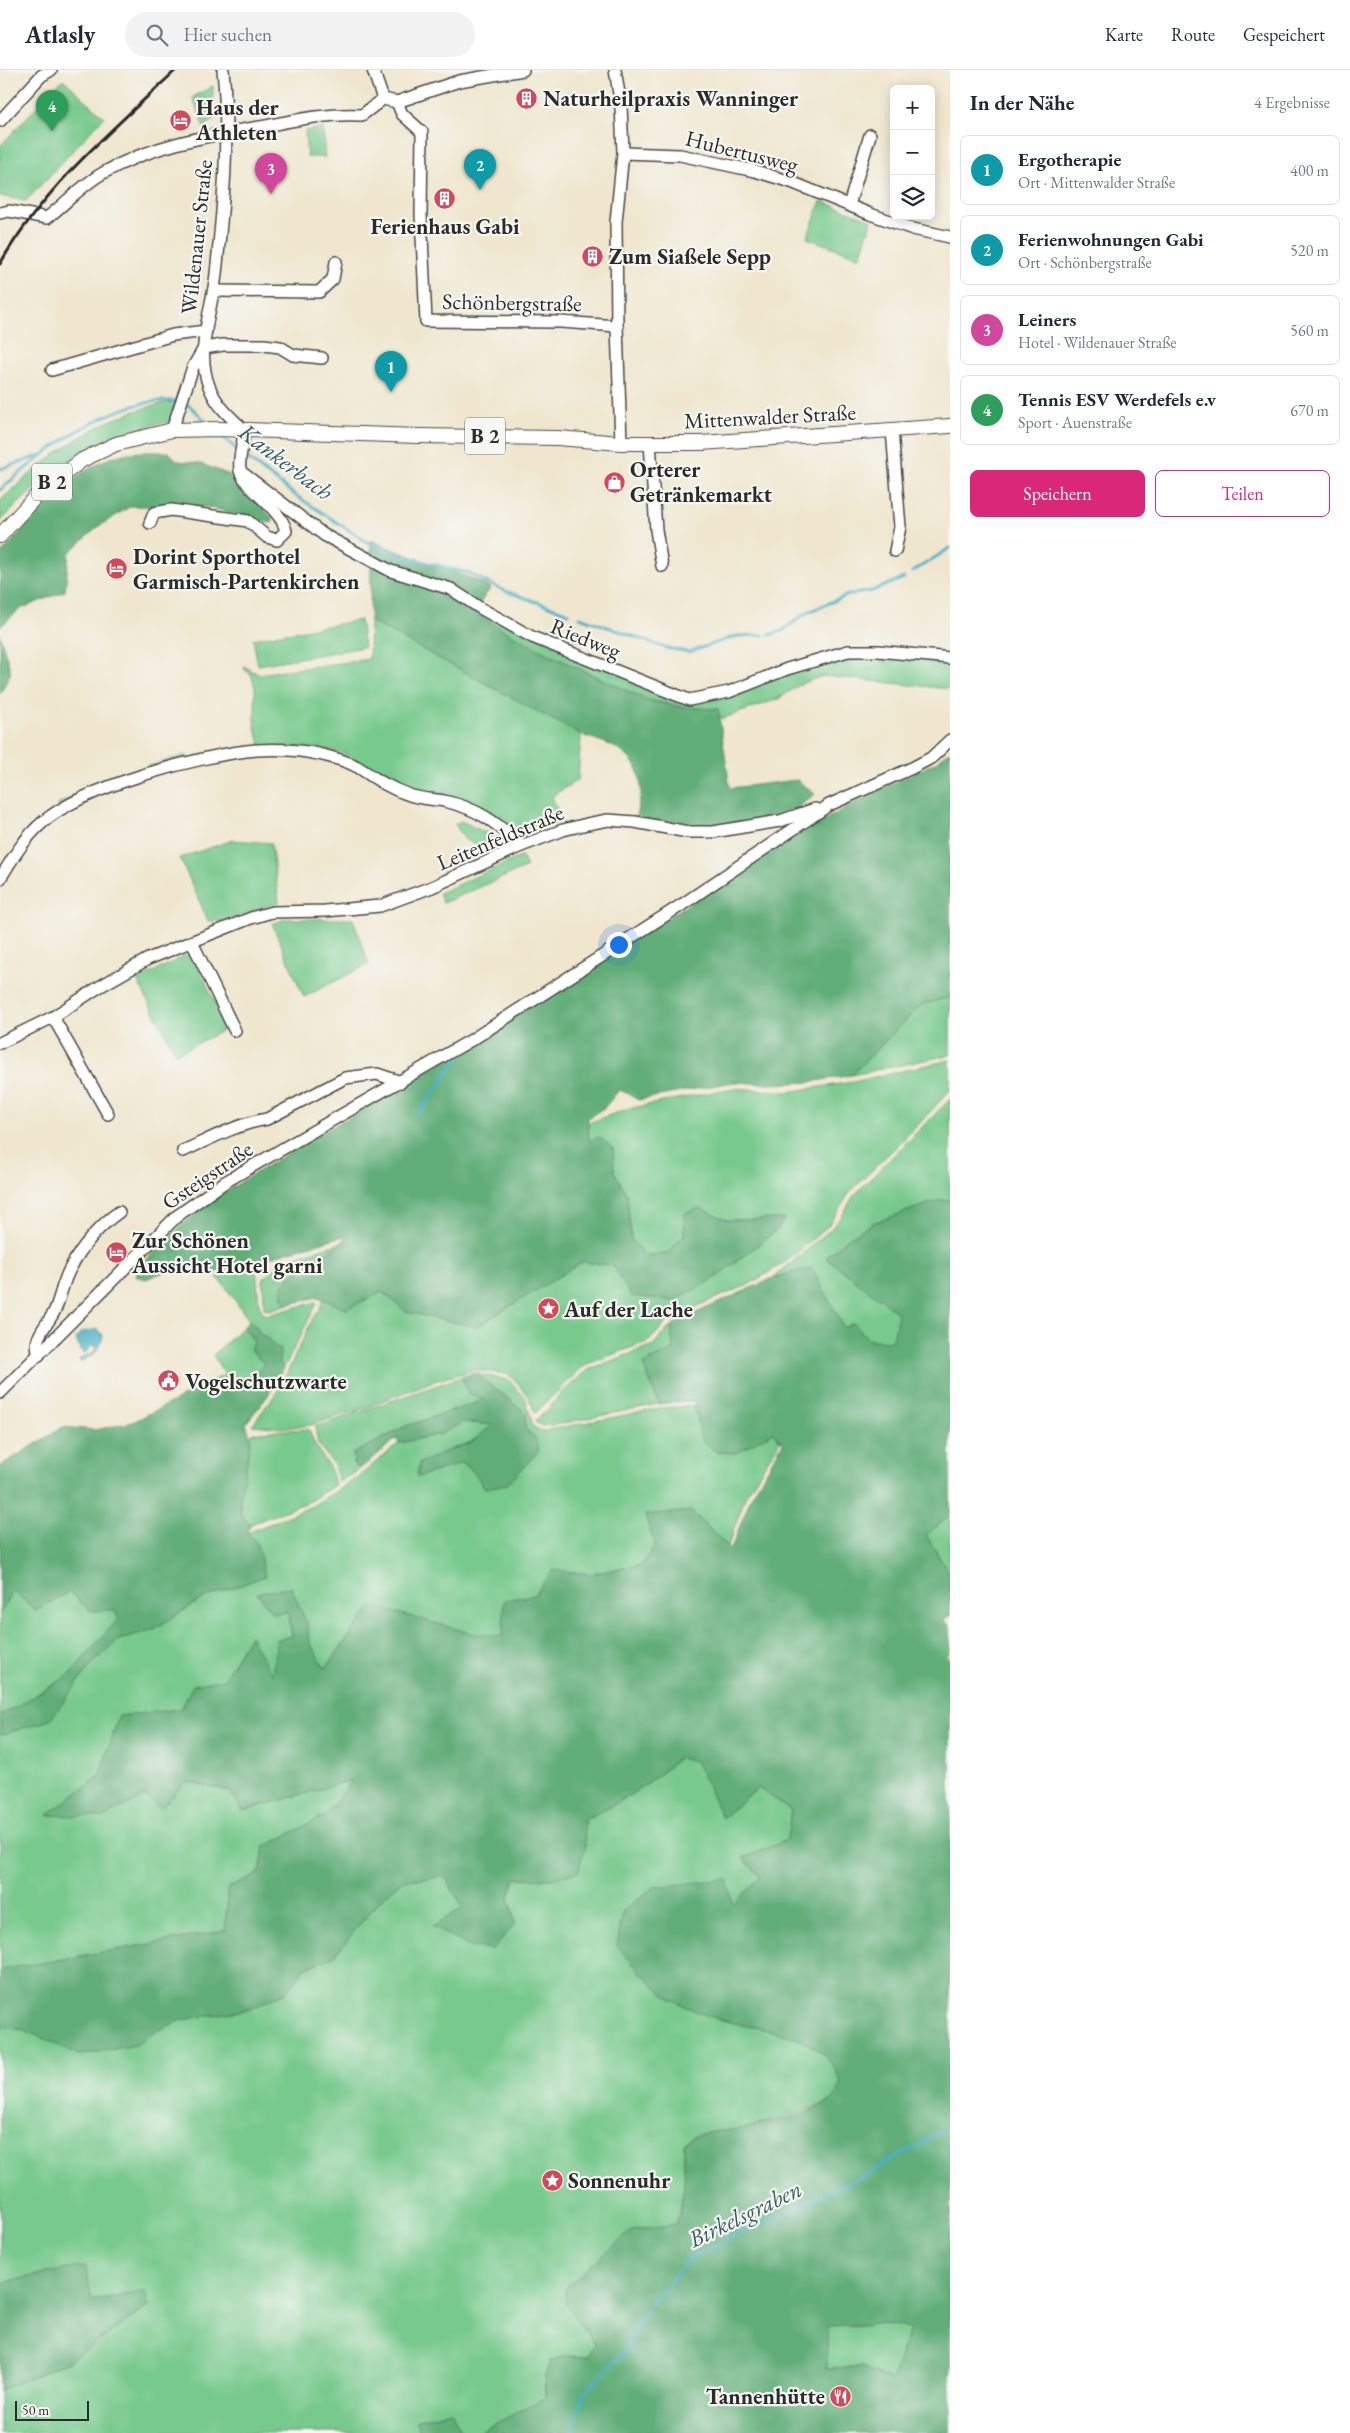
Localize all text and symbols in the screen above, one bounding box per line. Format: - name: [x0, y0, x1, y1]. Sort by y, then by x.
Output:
- search box: [125, 12, 475, 57]
- text: Atlasly: [25, 19, 95, 50]
- icon: search: [143, 21, 171, 49]
- text: Hier suchen: [183, 22, 272, 47]
- text: Karte: [1105, 23, 1143, 46]
- text: Route: [1171, 23, 1215, 46]
- text: Gespeichert: [1243, 23, 1325, 46]
- place label: Naturheilpraxis Wanninger: [543, 84, 799, 113]
- map controls: [890, 85, 935, 220]
- button: +: [890, 85, 935, 130]
- building icon: Naturheilpraxis Wanninger: [515, 86, 539, 110]
- text: In der Nähe: [970, 89, 1075, 116]
- pin: 4: [36, 90, 68, 131]
- text: 4 Ergebnisse: [1254, 92, 1330, 113]
- place label: Haus der Athleten: [195, 93, 279, 147]
- hotel icon: Haus der Athleten: [168, 108, 192, 132]
- street label: Hubertusweg: [683, 124, 802, 180]
- button: −: [890, 130, 935, 175]
- text: Ergotherapie: [1018, 147, 1121, 172]
- pin: 2: [464, 149, 496, 190]
- pin: 3: [255, 153, 287, 194]
- street label: Wildenauer Straße: [174, 158, 219, 316]
- text: 1: [983, 160, 991, 181]
- text: 400 m: [1290, 160, 1329, 181]
- text: Ort · Mittenwalder Straße: [1018, 172, 1175, 193]
- button: layers: [890, 175, 935, 220]
- building icon: Ferienhaus Gabi: [433, 187, 457, 211]
- place label: Ferienhaus Gabi: [371, 212, 520, 241]
- text: Ferienwohnungen Gabi: [1018, 227, 1204, 252]
- text: 2: [983, 240, 991, 261]
- text: 520 m: [1290, 240, 1329, 261]
- place label: Zum Siaßele Sepp: [609, 242, 771, 271]
- building icon: Zum Siaßele Sepp: [581, 244, 605, 268]
- text: Ort · Schönbergstraße: [1018, 252, 1152, 273]
- street label: Schönbergstraße: [442, 287, 582, 318]
- text: Leiners: [1018, 307, 1076, 332]
- text: 3: [983, 320, 991, 341]
- text: 560 m: [1290, 320, 1329, 341]
- text: Hotel · Wildenauer Straße: [1018, 332, 1177, 353]
- pin: 1: [375, 351, 407, 392]
- text: Tennis ESV Werdefels e.v: [1018, 387, 1216, 412]
- street label: Mittenwalder Straße: [683, 398, 857, 435]
- text: 4: [983, 400, 991, 421]
- text: 670 m: [1290, 400, 1329, 421]
- text: Sport · Auenstraße: [1018, 412, 1132, 433]
- water label: Kankerbach: [232, 416, 340, 507]
- road number: B 2: [465, 418, 505, 454]
- place label: Orterer Getränkemarkt: [630, 455, 773, 509]
- road number: B 2: [32, 464, 72, 501]
- shop icon: Orterer Getränkemarkt: [602, 470, 626, 494]
- button: Speichern: [970, 470, 1145, 517]
- button: Teilen: [1155, 470, 1330, 517]
- place label: Dorint Sporthotel Garmisch-Partenkirchen: [133, 542, 360, 596]
- hotel icon: Dorint Sporthotel Garmisch-Partenkirchen: [105, 557, 129, 581]
- street label: Riedweg: [546, 611, 626, 666]
- street label: Leitenfeldstraße: [432, 798, 568, 877]
- your location: [606, 932, 632, 958]
- street label: Gsteigstraße: [156, 1134, 259, 1216]
- place label: Zur Schönen Aussicht Hotel garni: [131, 1226, 323, 1280]
- hotel icon: Zur Schönen Aussicht Hotel garni: [104, 1241, 128, 1265]
- place label: Auf der Lache: [563, 1295, 693, 1324]
- place icon: Auf der Lache: [536, 1297, 560, 1321]
- place label: Vogelschutzwarte: [185, 1367, 347, 1396]
- public building icon: Vogelschutzwarte: [157, 1369, 181, 1393]
- place label: Sonnenuhr: [568, 2166, 671, 2195]
- place icon: Sonnenuhr: [540, 2168, 564, 2192]
- water label: Birkelsgraben: [682, 2173, 807, 2255]
- place label: Tannenhütte: [706, 2382, 825, 2411]
- restaurant icon: Tannenhütte: [829, 2384, 853, 2408]
- scale bar: [15, 2398, 89, 2421]
- text: 50 m: [22, 2401, 49, 2419]

